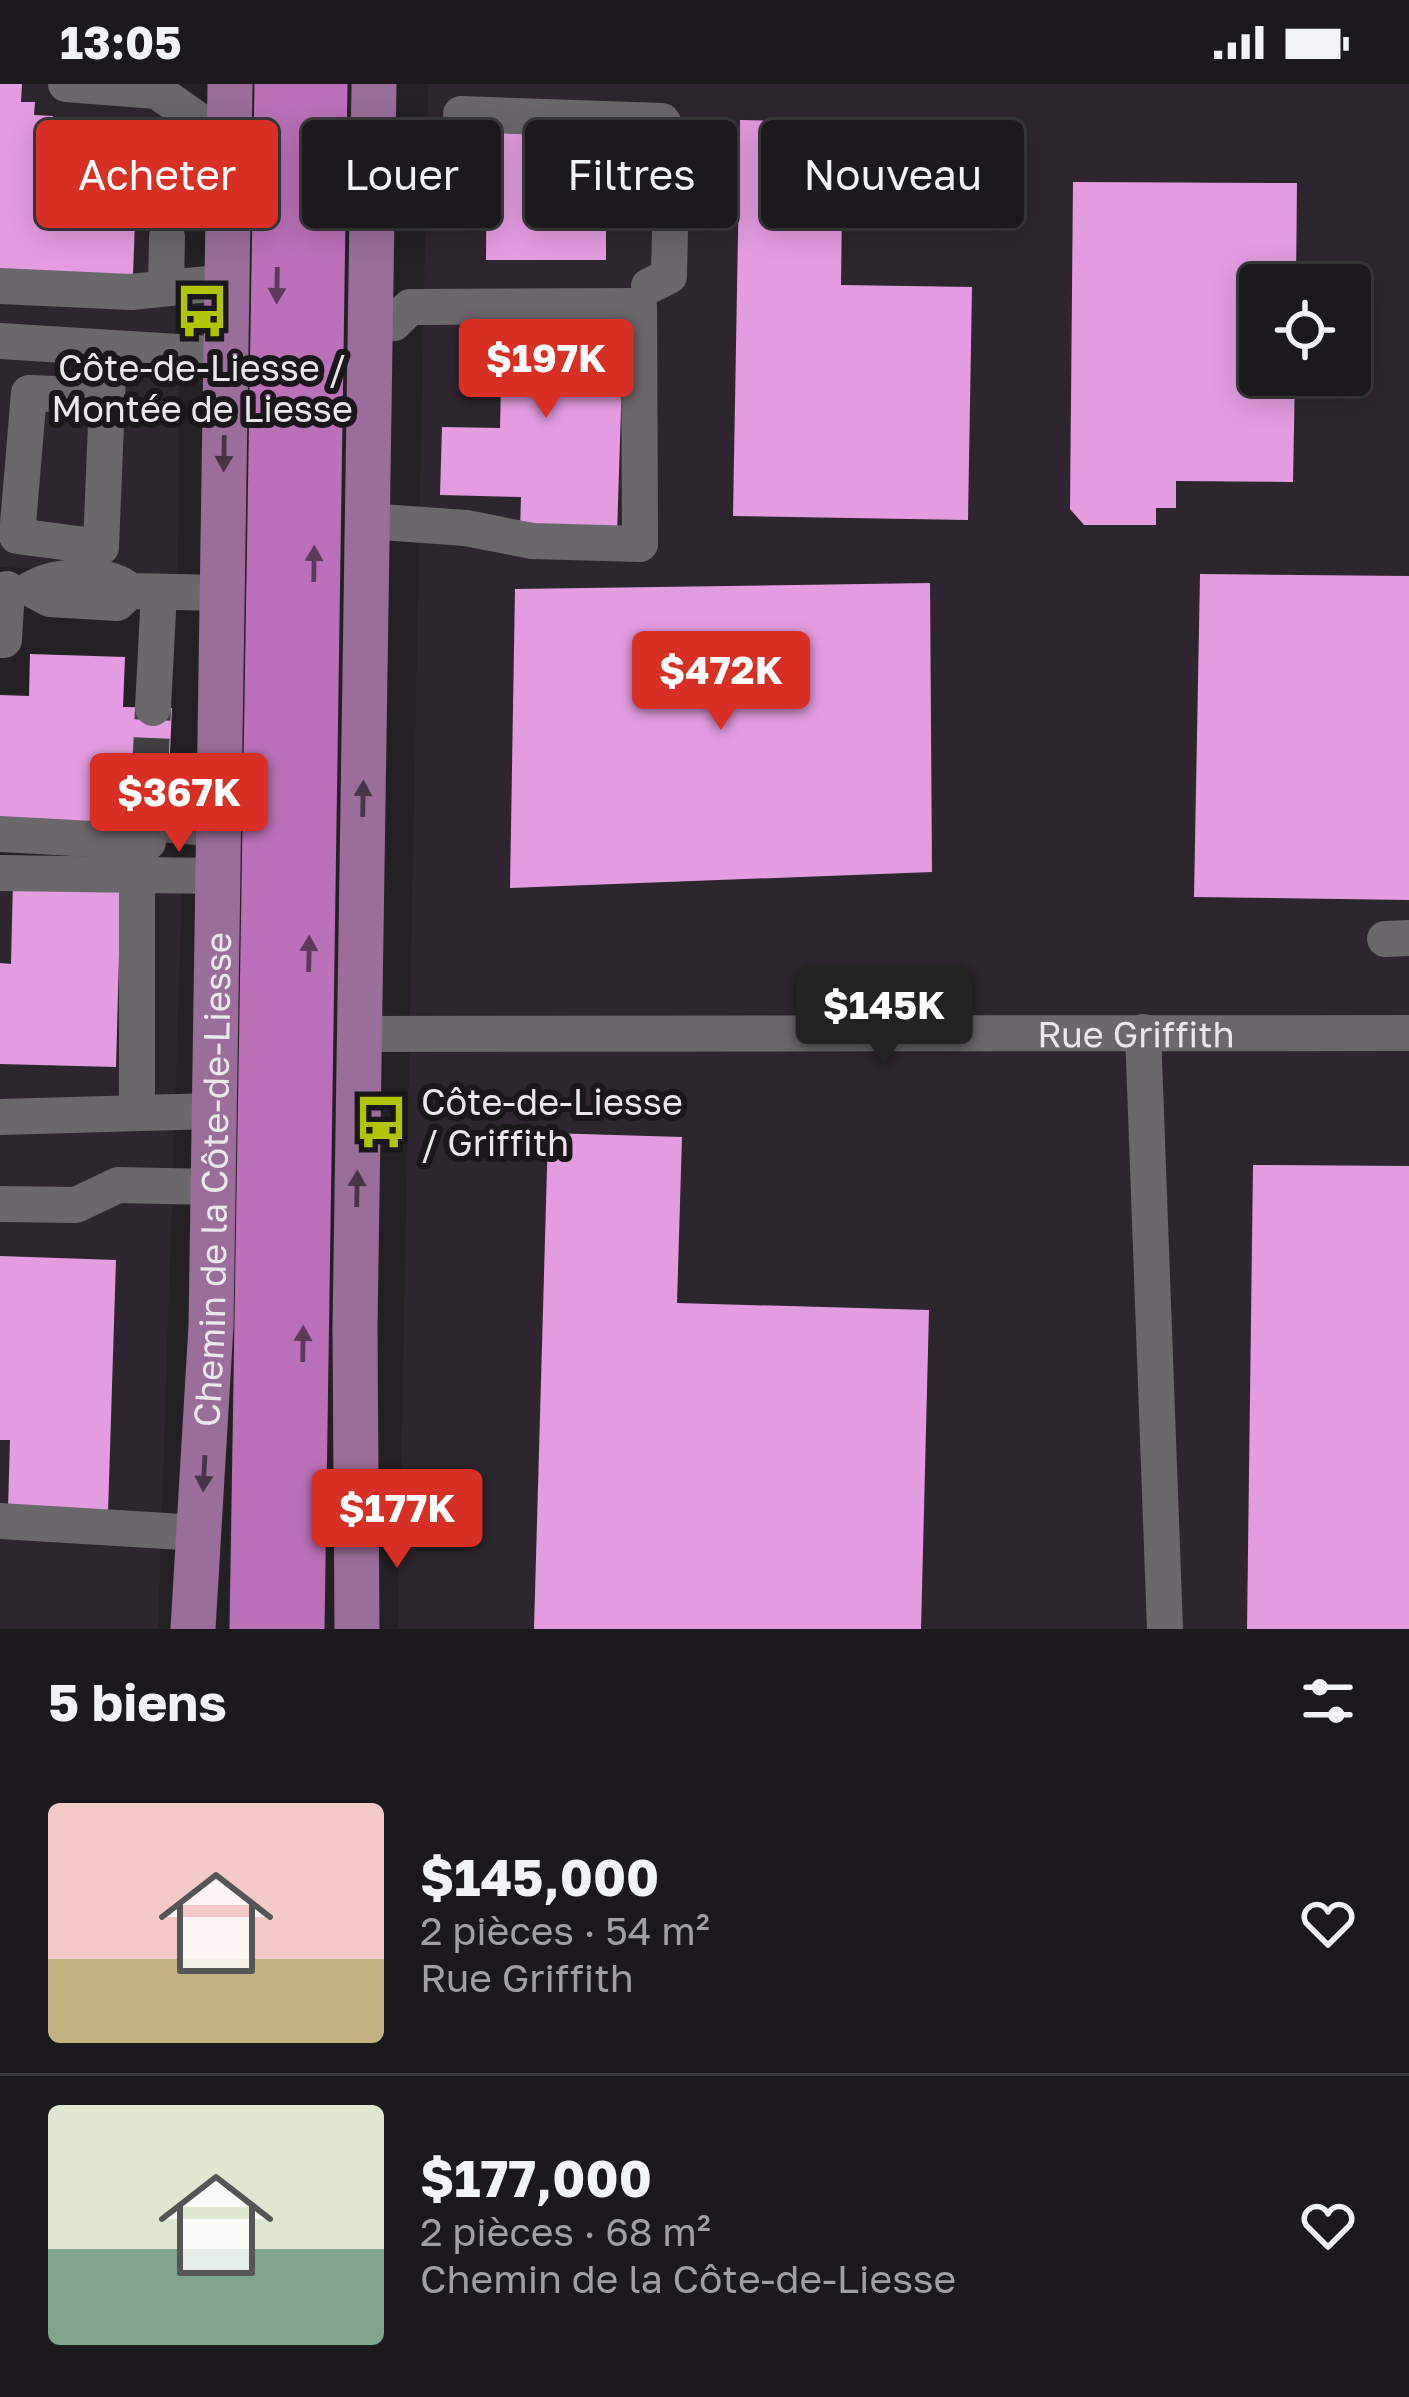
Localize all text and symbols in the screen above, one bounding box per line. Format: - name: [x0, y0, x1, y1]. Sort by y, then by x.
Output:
- text: 13:05: [60, 15, 182, 69]
- chip: Acheter: [36, 120, 278, 228]
- chip: Louer: [302, 120, 501, 228]
- chip: Filtres: [525, 120, 737, 228]
- chip: Nouveau: [761, 120, 1024, 228]
- map controls: [1239, 264, 1371, 396]
- button: locate: [1239, 264, 1371, 396]
- one-way arrow: [267, 267, 287, 305]
- bus stop icon: Côte-de-Liesse / Montée de Liesse: [173, 282, 231, 340]
- pin: $197K: [462, 319, 630, 421]
- text: $197K: [486, 334, 606, 381]
- place label: Côte-de-Liesse / Montée de Liesse: [51, 346, 353, 430]
- one-way arrow: [215, 435, 234, 473]
- one-way arrow: [305, 544, 324, 582]
- pin: $472K: [637, 631, 805, 733]
- text: $472K: [659, 646, 783, 693]
- pin: $367K: [95, 753, 263, 855]
- text: $367K: [117, 768, 241, 815]
- one-way arrow: [353, 779, 372, 817]
- street label: Chemin de la Côte-de-Liesse: [184, 932, 239, 1428]
- one-way arrow: [299, 934, 319, 972]
- pin: $145K: [800, 966, 968, 1068]
- text: $145K: [823, 981, 945, 1028]
- street label: Rue Griffith: [1037, 1012, 1235, 1055]
- place label: Côte-de-Liesse / Griffith: [421, 1080, 683, 1164]
- bus stop icon: Côte-de-Liesse / Griffith: [352, 1093, 410, 1151]
- one-way arrow: [348, 1169, 367, 1207]
- one-way arrow: [293, 1324, 312, 1362]
- one-way arrow: [194, 1454, 213, 1492]
- pin: $177K: [313, 1469, 481, 1571]
- text: $177K: [338, 1484, 456, 1531]
- icon: filters: [1295, 1668, 1361, 1734]
- text: 5 biens: [48, 1671, 227, 1732]
- text: $145,000: [420, 1846, 659, 1907]
- icon: home: [144, 1851, 288, 1995]
- icon: heart: [1295, 1890, 1361, 1956]
- text: 2 pièces · 54 m²: [420, 1907, 710, 1954]
- text: Rue Griffith: [420, 1954, 634, 2001]
- text: $177,000: [420, 2147, 652, 2208]
- icon: home: [144, 2153, 288, 2297]
- icon: heart: [1295, 2192, 1361, 2258]
- text: 2 pièces · 68 m²: [420, 2208, 711, 2255]
- text: Chemin de la Côte-de-Liesse: [420, 2255, 956, 2302]

